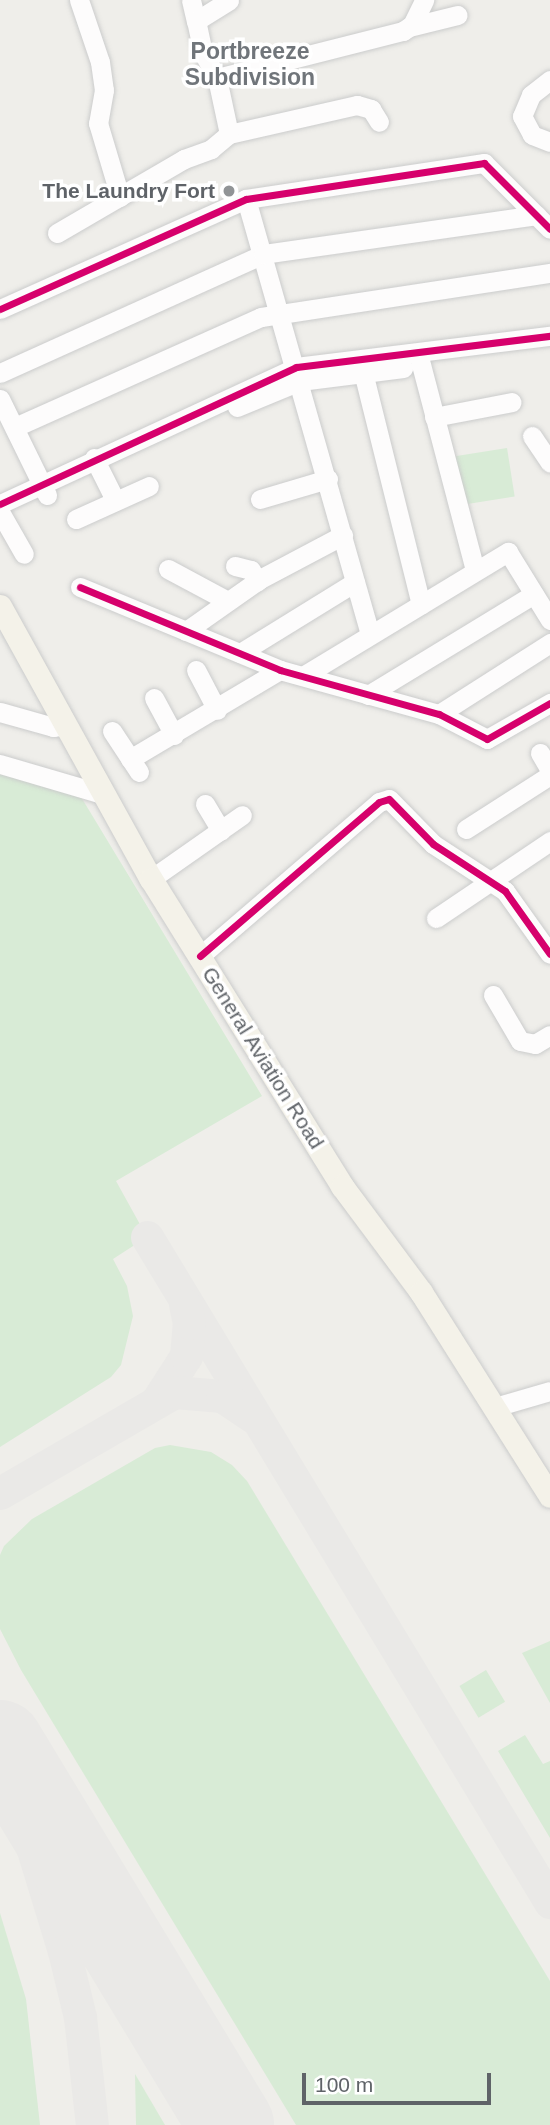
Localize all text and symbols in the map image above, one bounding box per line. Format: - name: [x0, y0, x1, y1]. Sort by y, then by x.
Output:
- district label: Portbreeze Subdivision: [185, 37, 315, 91]
- place label: The Laundry Fort: [42, 178, 215, 204]
- marker: The Laundry Fort: [221, 183, 237, 199]
- street label: General Aviation Road: [196, 962, 330, 1154]
- scale bar: [305, 2058, 494, 2102]
- text: 100 m: [315, 2073, 373, 2096]

